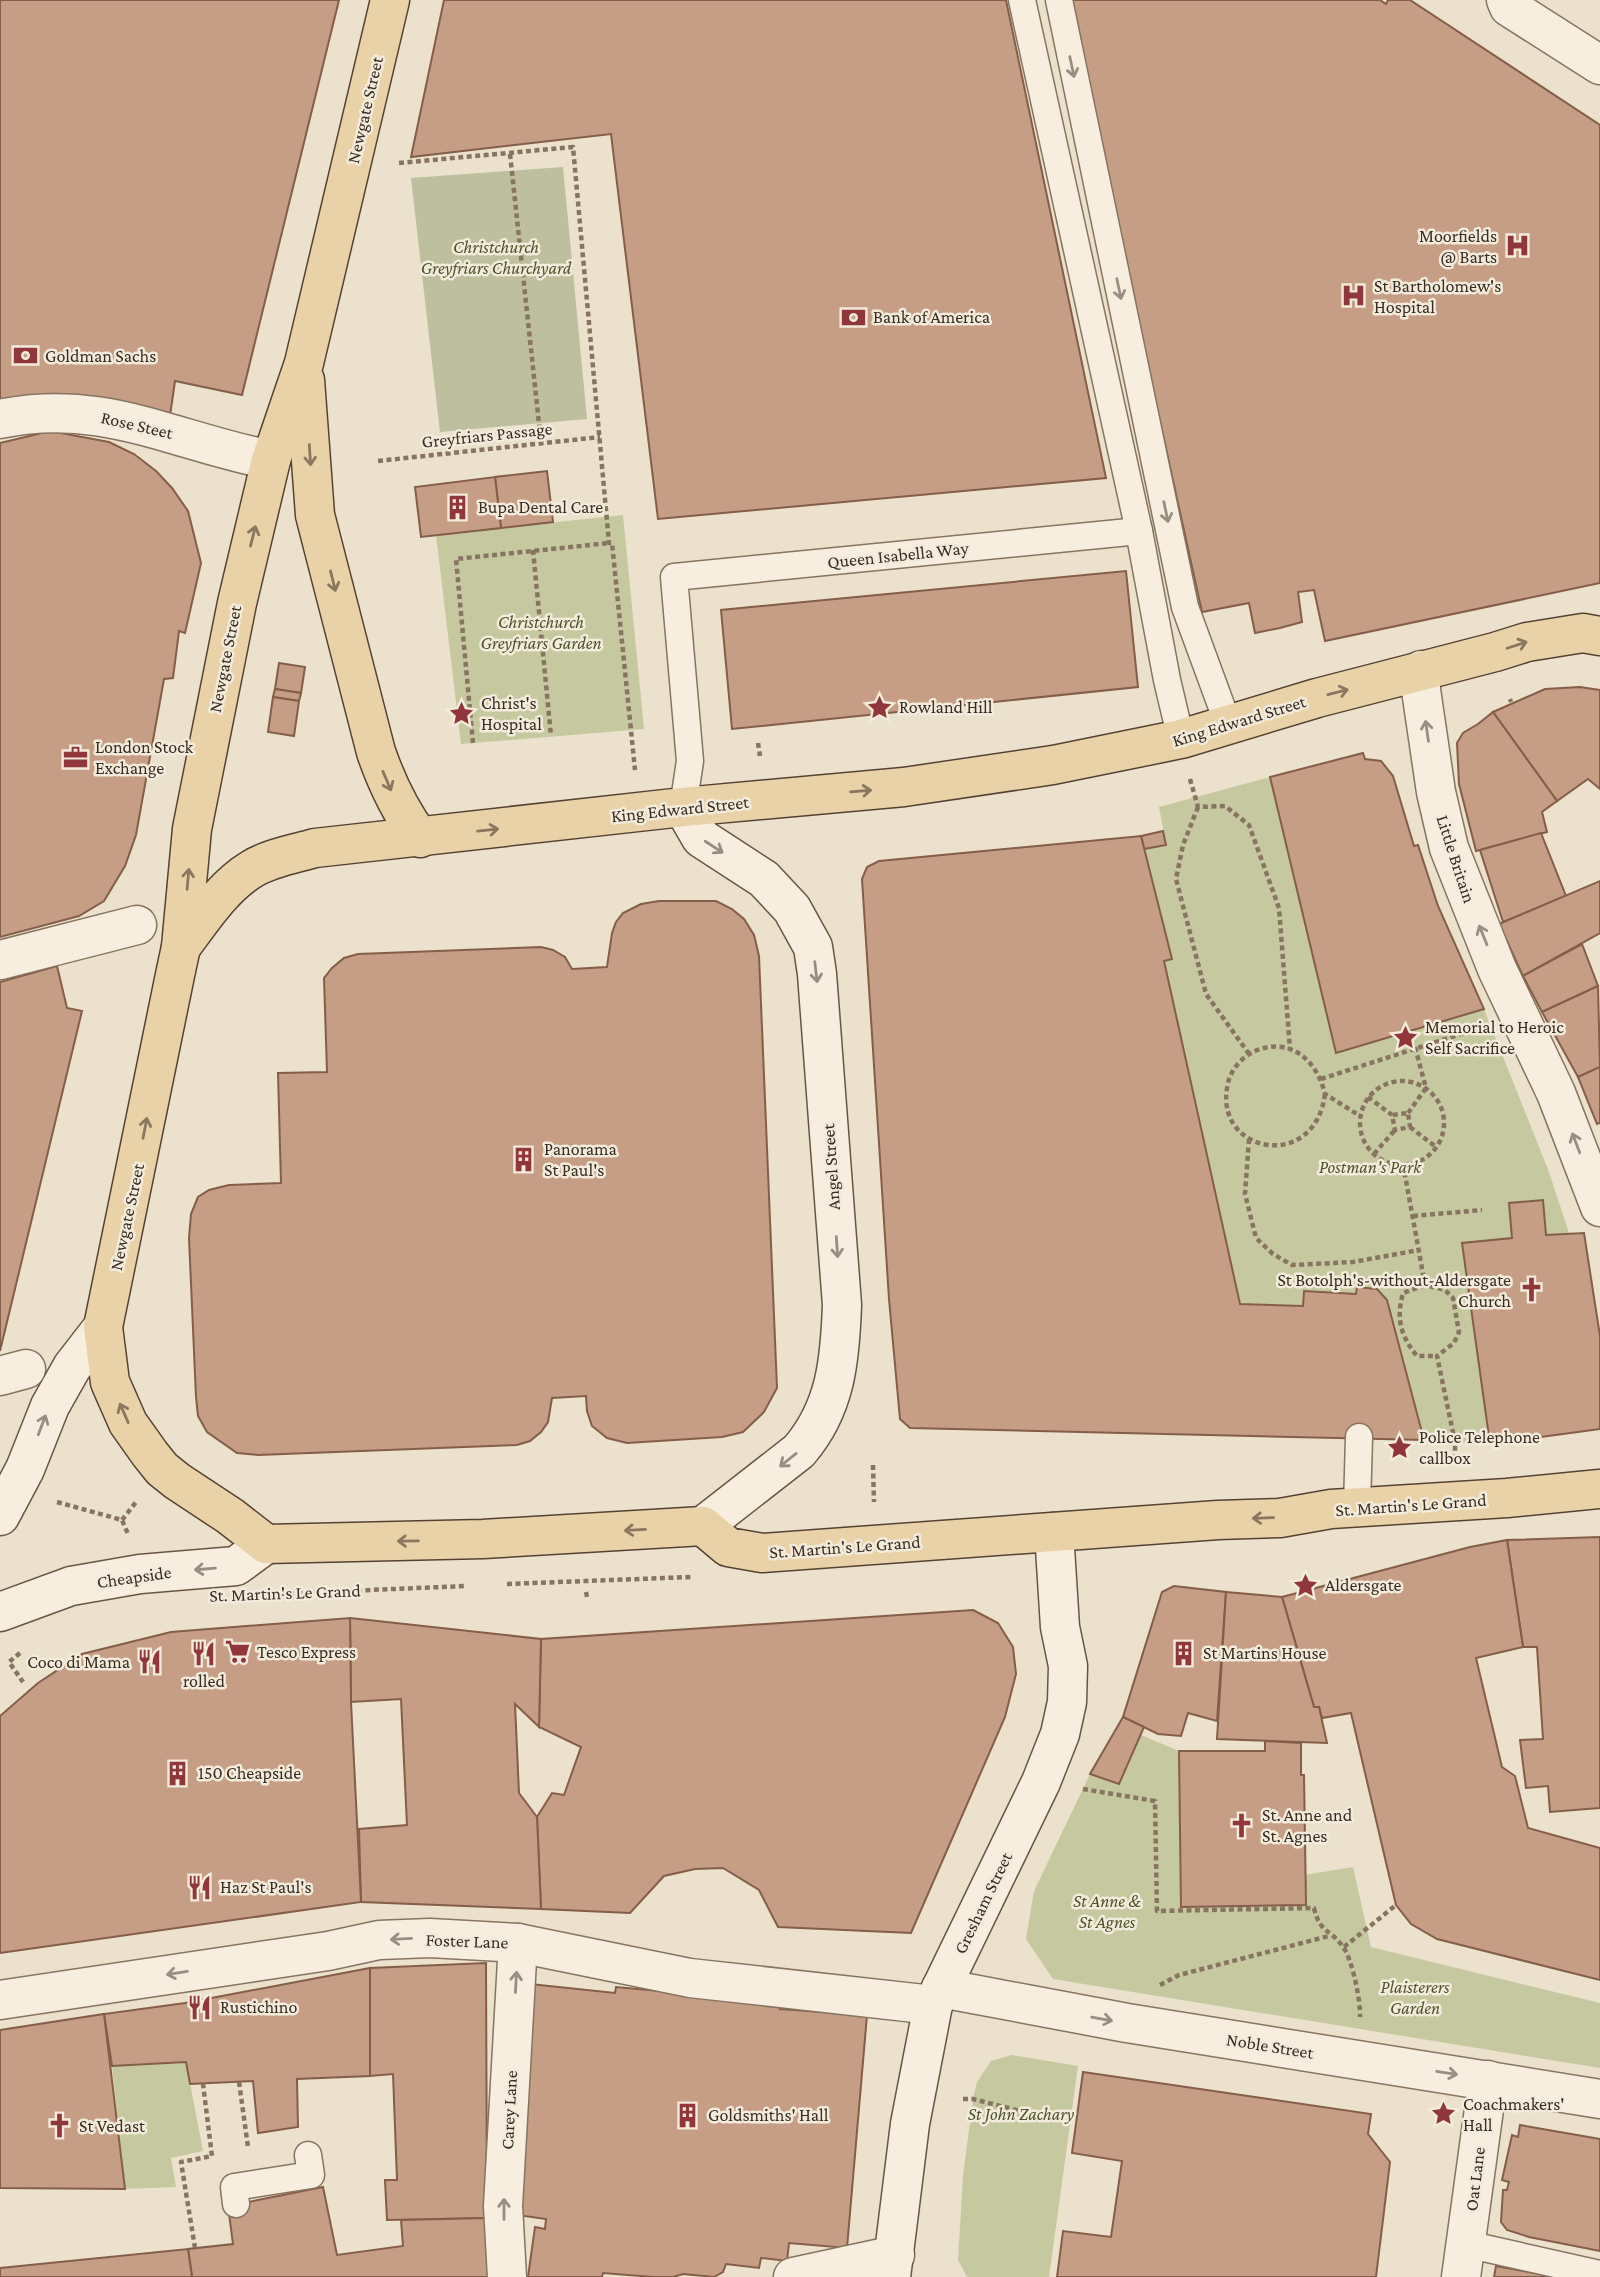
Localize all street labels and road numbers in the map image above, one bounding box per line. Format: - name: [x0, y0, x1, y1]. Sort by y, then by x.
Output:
- street label: Newgate Street: [343, 54, 387, 165]
- street label: Rose Steet: [99, 407, 176, 443]
- street label: Greyfriars Passage: [421, 418, 553, 452]
- street label: Queen Isabella Way: [826, 538, 970, 572]
- street label: Newgate Street: [205, 603, 245, 714]
- street label: King Edward Street: [1170, 691, 1309, 751]
- street label: King Edward Street: [610, 792, 751, 826]
- street label: Little Britain: [1432, 813, 1480, 906]
- street label: Angel Street: [818, 1122, 844, 1211]
- street label: Newgate Street: [106, 1161, 148, 1272]
- street label: St. Martin's Le Grand: [1335, 1490, 1488, 1520]
- street label: St. Martin's Le Grand: [769, 1532, 922, 1562]
- street label: Cheapside: [95, 1562, 173, 1592]
- street label: St. Martin's Le Grand: [209, 1580, 362, 1606]
- street label: Gresham Street: [950, 1848, 1017, 1957]
- street label: Foster Lane: [425, 1930, 509, 1952]
- street label: Noble Street: [1225, 2029, 1316, 2063]
- street label: Carey Lane: [497, 2070, 521, 2150]
- street label: Oat Lane: [1461, 2146, 1489, 2212]

